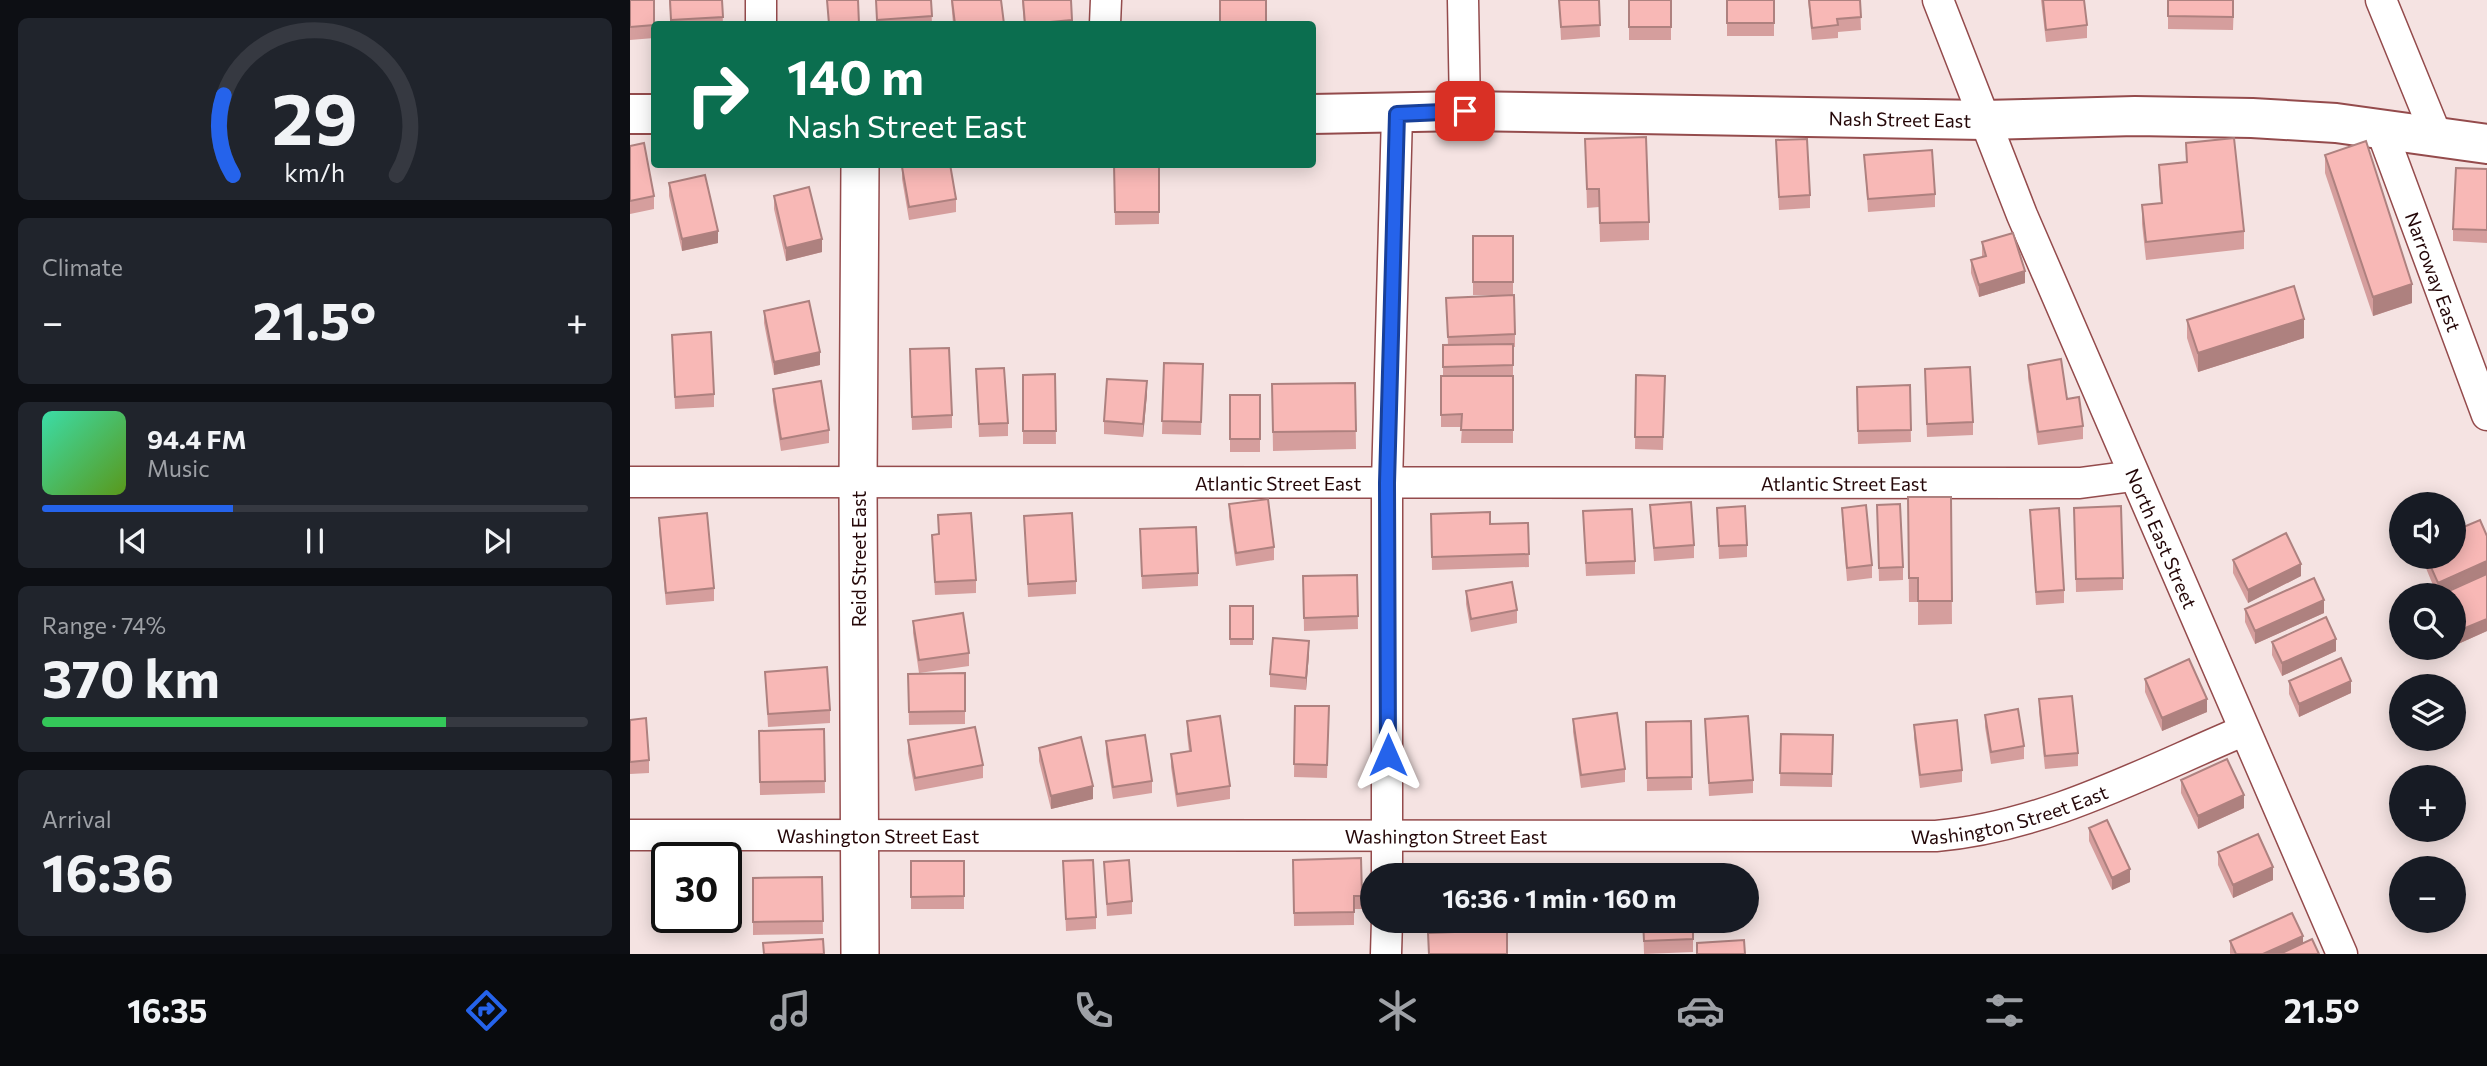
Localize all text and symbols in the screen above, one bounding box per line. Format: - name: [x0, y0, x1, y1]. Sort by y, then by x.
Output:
- text: 140 m: [787, 45, 924, 105]
- icon: right: [672, 49, 763, 140]
- text: 29: [272, 71, 358, 160]
- pin: [1435, 81, 1495, 141]
- icon: arrive: [1446, 92, 1484, 130]
- text: Nash Street East: [787, 105, 1027, 145]
- street label: Nash Street East: [1828, 106, 1972, 131]
- text: km/h: [285, 157, 345, 187]
- street label: Narroway East: [2401, 208, 2467, 335]
- text: Climate: [42, 253, 123, 281]
- text: 21.5°: [253, 287, 376, 351]
- text: −: [42, 297, 64, 344]
- text: +: [566, 297, 588, 344]
- text: 94.4 FM: [147, 423, 247, 454]
- text: Music: [147, 454, 210, 482]
- street label: North East Street: [2121, 465, 2202, 612]
- street label: Atlantic Street East: [1195, 471, 1361, 494]
- street label: Atlantic Street East: [1761, 471, 1927, 494]
- street label: Reid Street East: [847, 491, 870, 627]
- map controls: [2389, 492, 2466, 933]
- button: sound: [2389, 492, 2466, 569]
- icon: previous: [114, 522, 152, 560]
- icon: pause: [296, 522, 334, 560]
- icon: next: [478, 522, 516, 560]
- button: search: [2389, 583, 2466, 660]
- text: Range · 74%: [42, 611, 166, 639]
- text: 370 km: [42, 645, 220, 709]
- button: layers: [2389, 674, 2466, 751]
- position arrow: [1351, 718, 1425, 792]
- button: +: [2389, 765, 2466, 842]
- street label: Washington Street East: [1911, 779, 2111, 848]
- text: Arrival: [42, 805, 112, 833]
- street label: Washington Street East: [777, 824, 979, 847]
- street label: Washington Street East: [1345, 824, 1547, 847]
- text: 16:36: [42, 839, 174, 903]
- speed limit sign: 30: [651, 842, 742, 933]
- button: −: [2389, 856, 2466, 933]
- text: 16:36 · 1 min · 160 m: [1443, 882, 1676, 913]
- icon: directions: [462, 986, 511, 1035]
- icon: music: [766, 986, 815, 1035]
- icon: phone: [1069, 986, 1118, 1035]
- icon: climate: [1373, 986, 1422, 1035]
- icon: car: [1676, 986, 1725, 1035]
- icon: filters: [1980, 986, 2029, 1035]
- text: 16:35: [127, 990, 207, 1030]
- text: 21.5°: [2284, 990, 2360, 1030]

